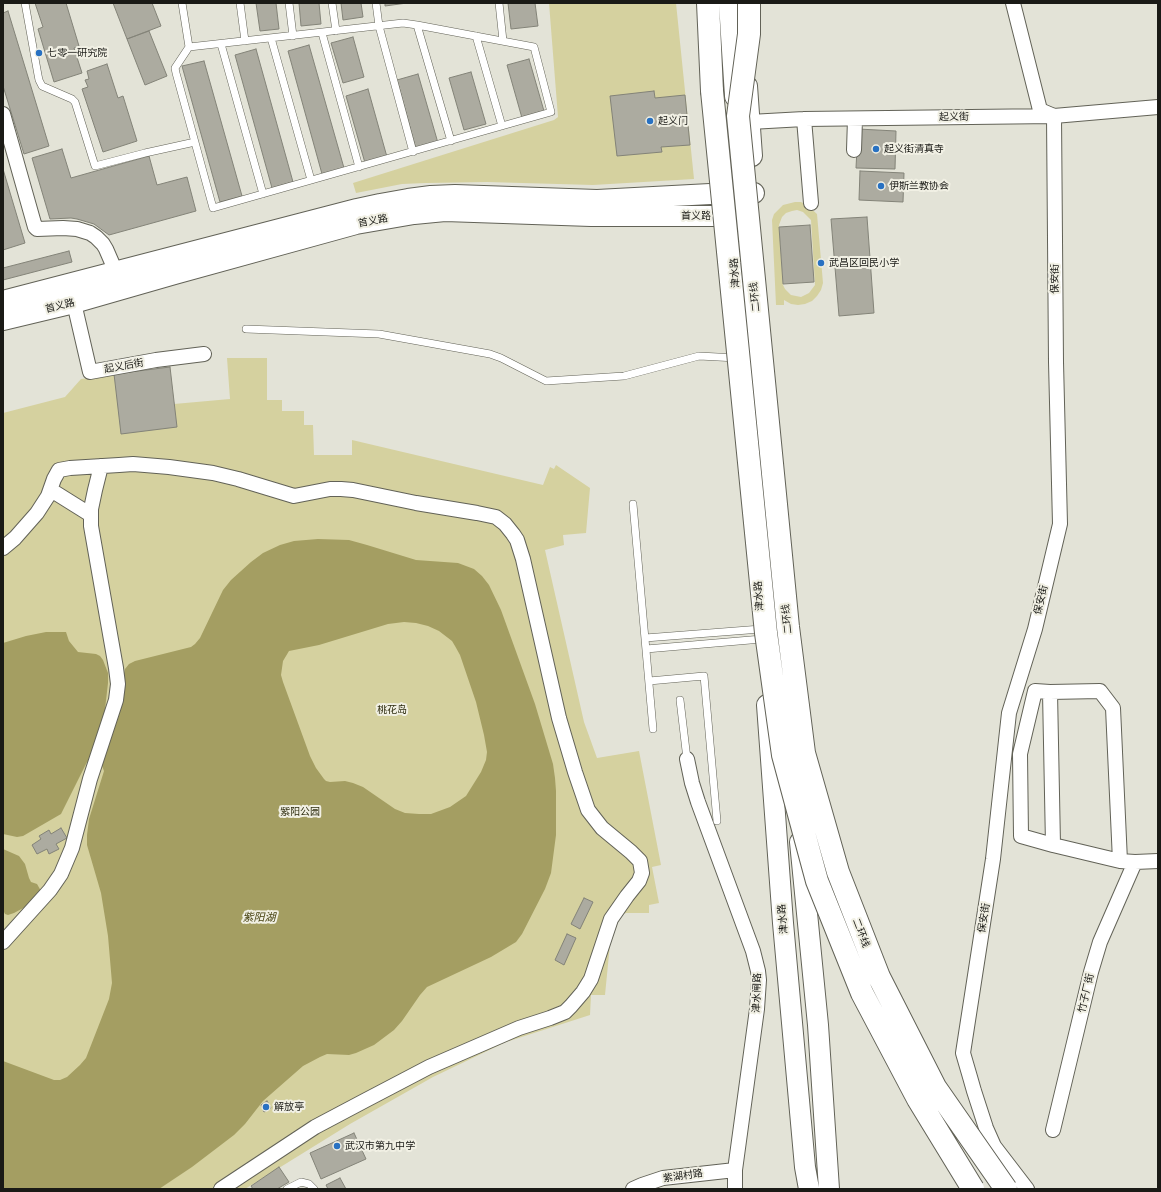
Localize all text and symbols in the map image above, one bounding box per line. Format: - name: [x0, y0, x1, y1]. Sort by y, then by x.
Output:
- place label: 七零一研究院: [47, 47, 107, 59]
- marker: 七零一研究院: [34, 48, 44, 58]
- street label: 起义街: [939, 111, 969, 123]
- place label: 起义门: [658, 115, 688, 127]
- marker: 起义门: [645, 116, 655, 126]
- place label: 起义街清真寺: [884, 143, 944, 155]
- marker: 起义街清真寺: [871, 144, 881, 154]
- place label: 伊斯兰教协会: [889, 180, 949, 192]
- marker: 伊斯兰教协会: [876, 181, 886, 191]
- street label: 首义路: [681, 210, 711, 222]
- street label: 首义路: [357, 212, 389, 230]
- place label: 武昌区回民小学: [829, 257, 899, 269]
- street label: 津水路: [728, 258, 742, 288]
- marker: 武昌区回民小学: [816, 258, 826, 268]
- street label: 保安街: [1049, 264, 1061, 294]
- street label: 二环线: [747, 281, 763, 313]
- street label: 首义路: [44, 297, 76, 315]
- street label: 起义后街: [103, 357, 145, 375]
- street label: 津水路: [752, 581, 766, 611]
- street label: 保安街: [1032, 584, 1050, 616]
- street label: 二环线: [779, 603, 795, 635]
- park label: 桃花岛: [377, 704, 407, 716]
- park label: 紫阳公园: [280, 806, 320, 818]
- street label: 保安街: [976, 902, 992, 934]
- street label: 津水路: [776, 904, 790, 934]
- water label: 紫阳湖: [243, 911, 275, 925]
- street label: 二环线: [850, 917, 872, 949]
- street label: 竹子厂街: [1076, 972, 1096, 1014]
- street label: 津水闸路: [750, 973, 764, 1013]
- place label: 解放亭: [274, 1101, 304, 1113]
- marker: 解放亭: [261, 1102, 271, 1112]
- place label: 武汉市第九中学: [345, 1140, 415, 1152]
- marker: 武汉市第九中学: [332, 1141, 342, 1151]
- street label: 紫湖村路: [662, 1167, 704, 1185]

